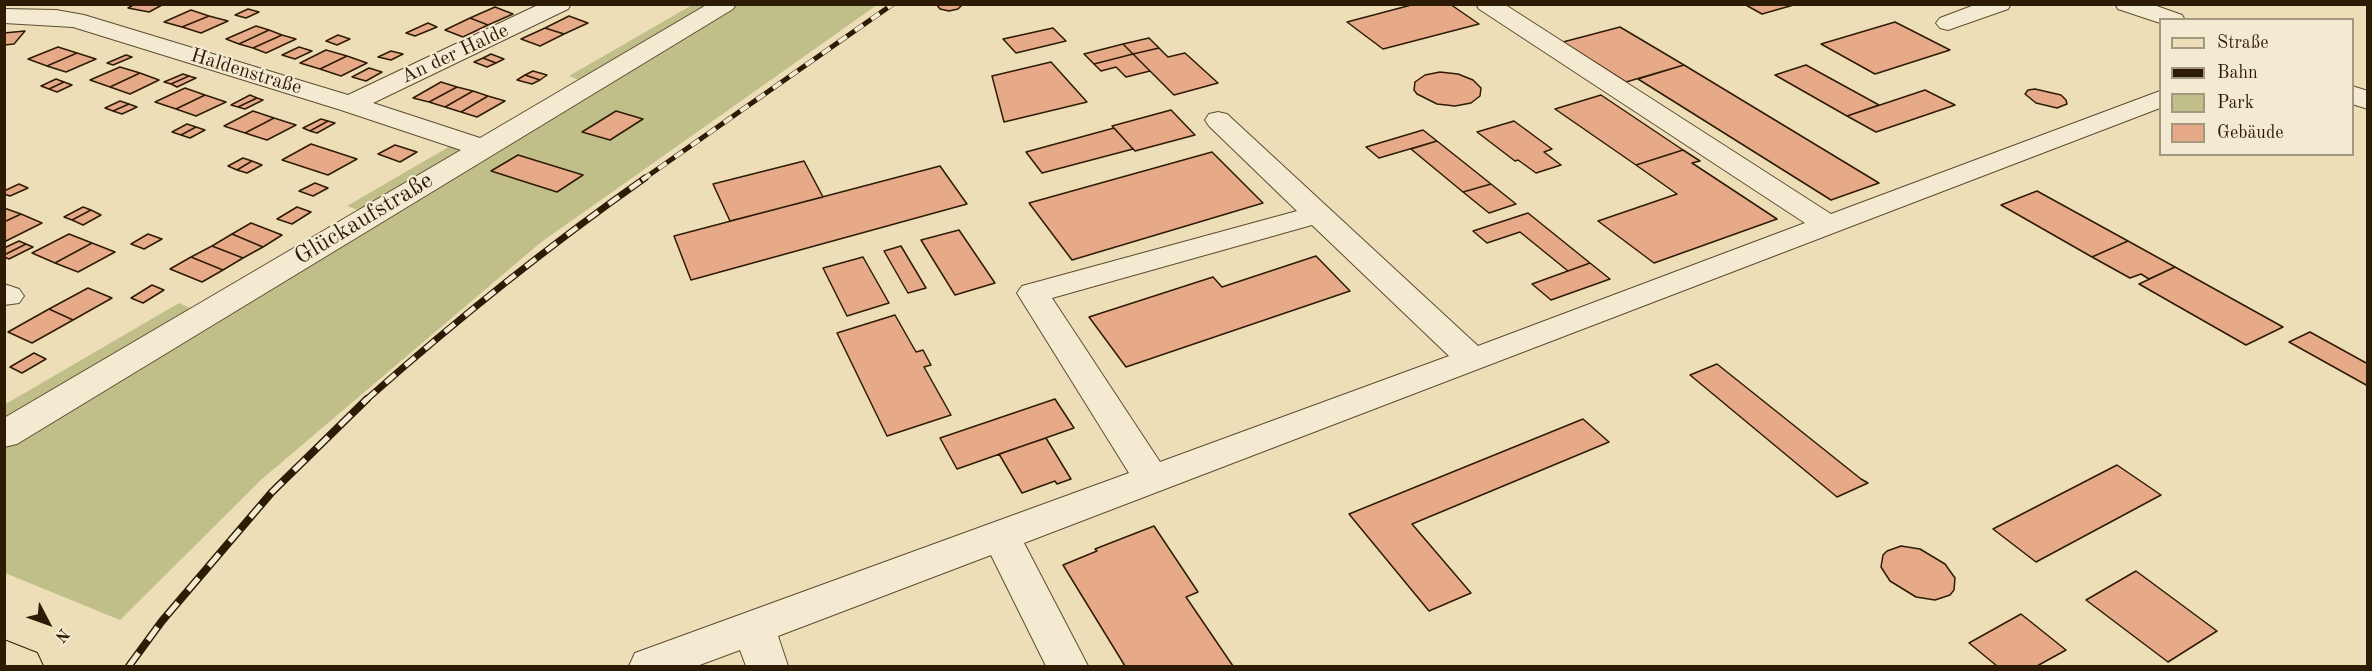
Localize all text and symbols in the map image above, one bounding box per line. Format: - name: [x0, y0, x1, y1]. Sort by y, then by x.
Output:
- legend: [2159, 18, 2354, 156]
- street label: An der Halde: [397, 19, 513, 89]
- text: Straße: [2217, 34, 2268, 52]
- street label: Haldenstraße: [188, 44, 304, 100]
- text: Bahn: [2217, 64, 2258, 82]
- text: Park: [2217, 94, 2254, 112]
- text: Gebäude: [2217, 124, 2284, 142]
- street label: Glückaufstraße: [290, 166, 438, 272]
- north arrow: [18, 593, 78, 653]
- text: N: [52, 625, 72, 645]

